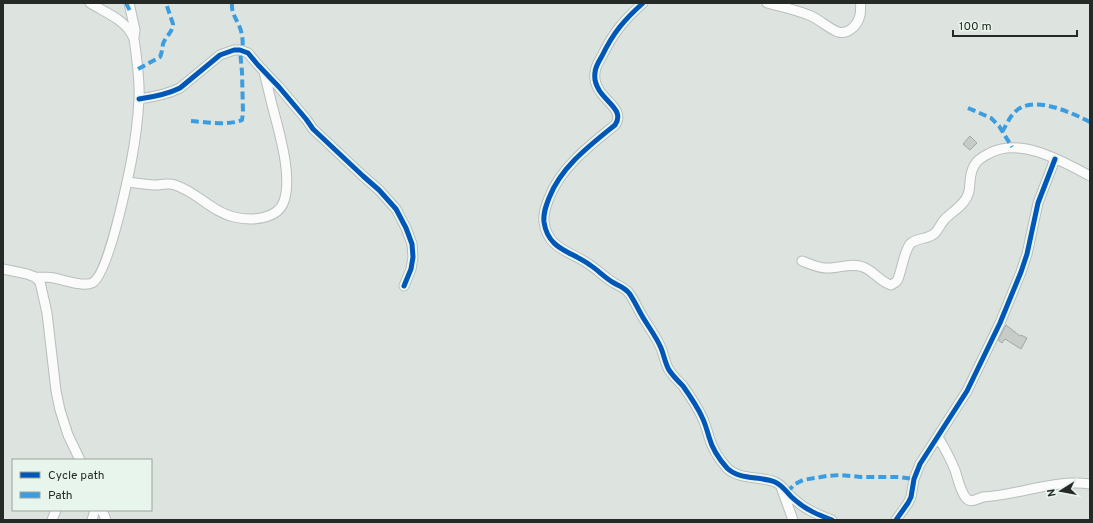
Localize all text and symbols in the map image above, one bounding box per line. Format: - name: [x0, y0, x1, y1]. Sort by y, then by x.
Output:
- scale bar: [953, 12, 1077, 38]
- text: 100 m: [959, 19, 992, 35]
- legend: [12, 459, 152, 511]
- text: Cycle path: [48, 468, 105, 484]
- north arrow: [1041, 471, 1081, 511]
- text: Path: [48, 488, 73, 504]
- text: N: [1045, 488, 1060, 498]

